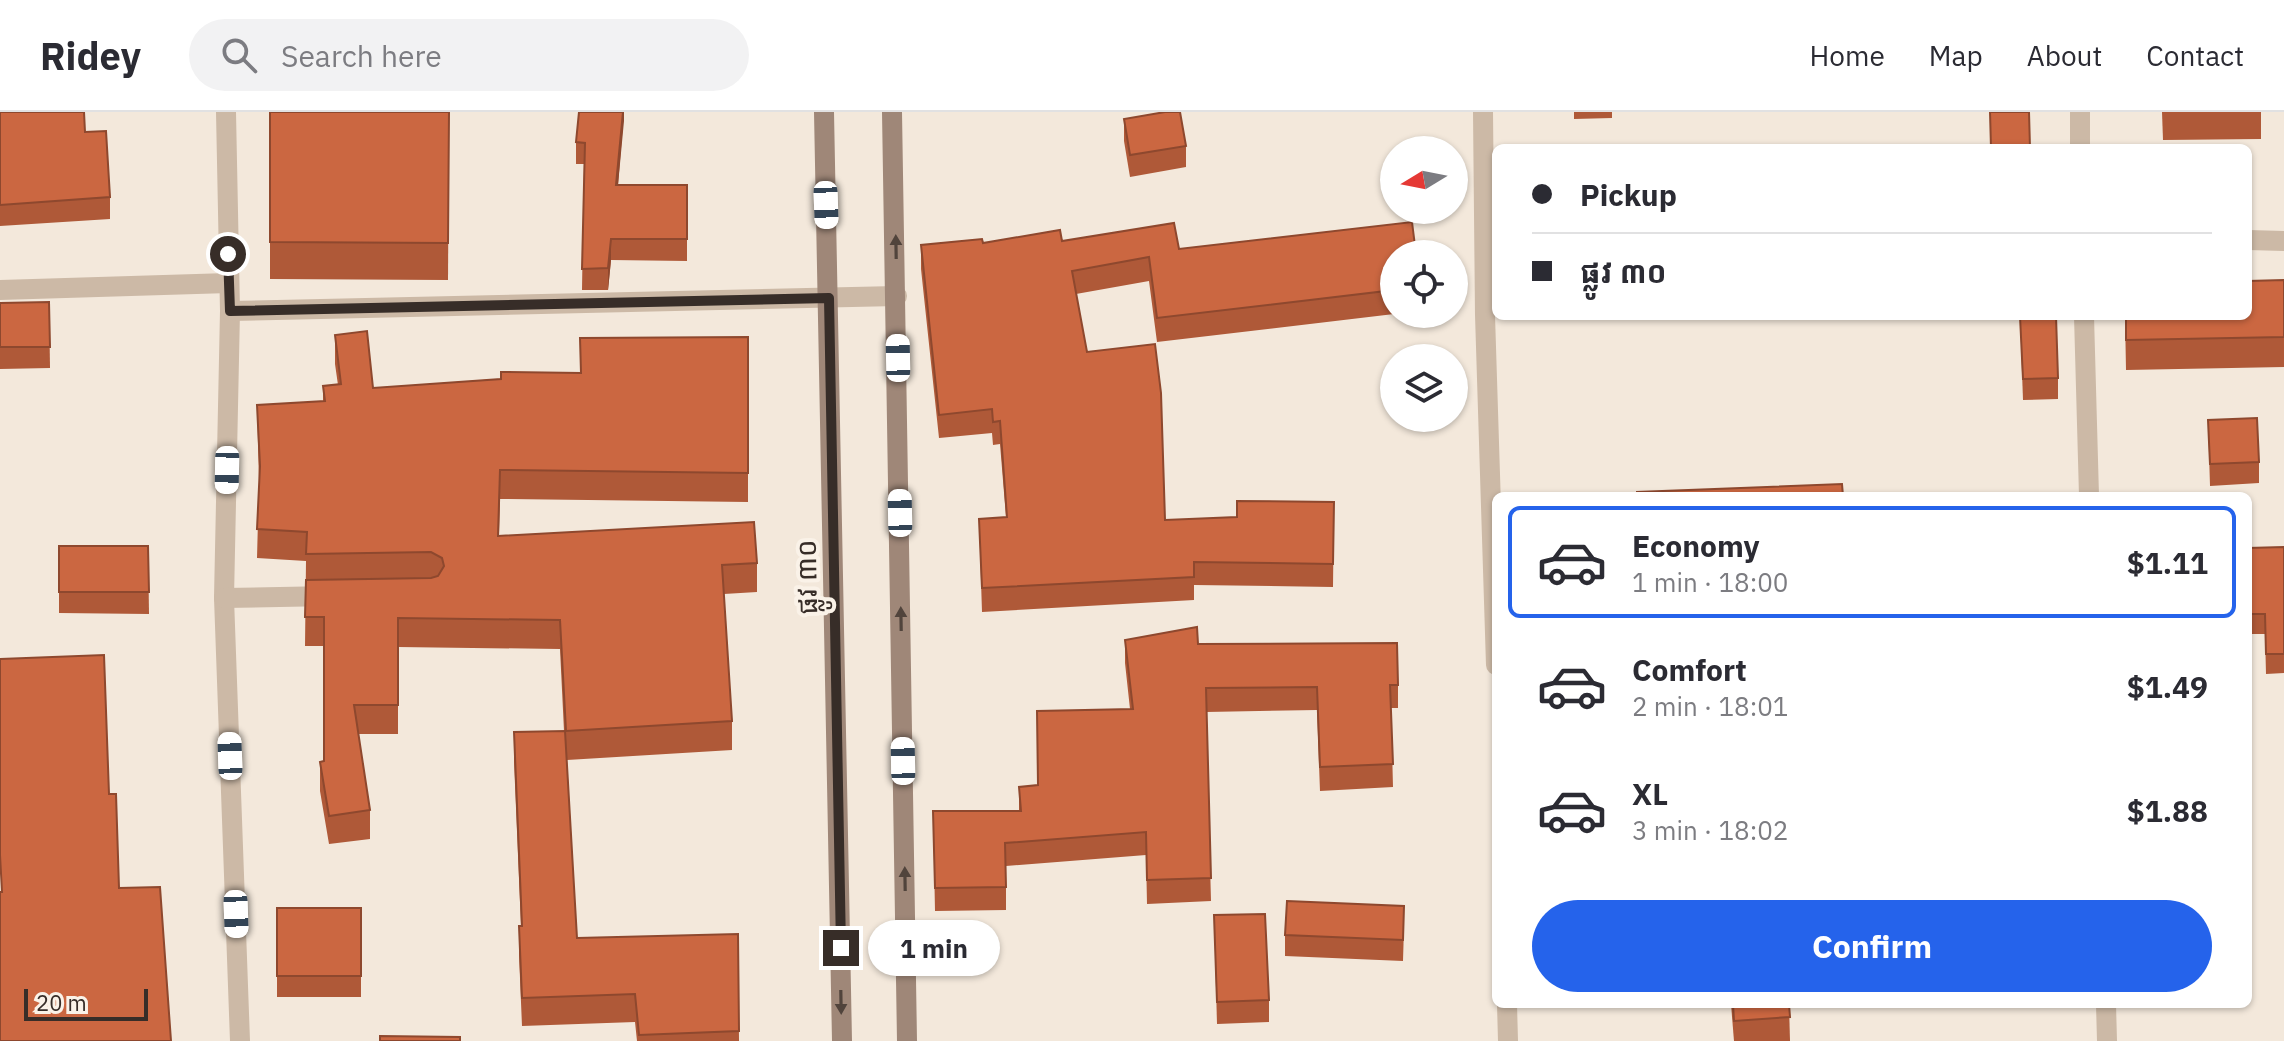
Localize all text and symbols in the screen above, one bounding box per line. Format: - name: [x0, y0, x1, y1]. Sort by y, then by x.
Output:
- search box: [189, 19, 749, 91]
- text: Ridey: [40, 31, 141, 80]
- icon: search: [217, 33, 261, 77]
- text: Search here: [281, 36, 442, 75]
- text: Home: [1809, 37, 1885, 74]
- text: Map: [1929, 37, 1983, 74]
- text: About: [2027, 37, 2102, 74]
- text: Contact: [2146, 37, 2244, 74]
- north arrow: [1380, 136, 1468, 224]
- map controls: [1380, 136, 1468, 432]
- text: Pickup: [1580, 175, 1677, 214]
- car: [813, 181, 839, 229]
- one-way arrow: [889, 234, 902, 259]
- route start: [210, 236, 246, 272]
- button: locate: [1380, 240, 1468, 328]
- text: ផ្លូវ ៣០: [1580, 252, 1667, 291]
- car: [886, 334, 910, 382]
- button: layers: [1380, 344, 1468, 432]
- car: [215, 446, 239, 494]
- car: [888, 489, 912, 537]
- icon: car: [1536, 526, 1608, 598]
- text: Economy: [1632, 526, 1760, 565]
- street label: ផ្លូវ ៣០: [787, 539, 832, 615]
- text: $1.11: [2127, 543, 2208, 582]
- text: 1 min · 18:00: [1632, 565, 1788, 599]
- one-way arrow: [895, 606, 908, 631]
- icon: car: [1536, 650, 1608, 722]
- text: Comfort: [1632, 650, 1747, 689]
- text: $1.49: [2127, 667, 2208, 706]
- text: 2 min · 18:01: [1632, 689, 1788, 723]
- car: [217, 732, 243, 780]
- car: [891, 737, 915, 785]
- icon: car: [1536, 774, 1608, 846]
- text: XL: [1632, 774, 1668, 813]
- text: $1.88: [2127, 791, 2208, 830]
- text: 3 min · 18:02: [1632, 813, 1788, 847]
- one-way arrow: [899, 866, 911, 891]
- car: [223, 890, 249, 938]
- button: Confirm: [1532, 900, 2212, 992]
- callout: 1 min: [869, 920, 1001, 976]
- route end: [823, 930, 859, 966]
- text: 1 min: [900, 931, 968, 965]
- scale bar: [24, 985, 148, 1021]
- text: 20 m: [36, 988, 87, 1017]
- one-way arrow: [835, 990, 848, 1015]

